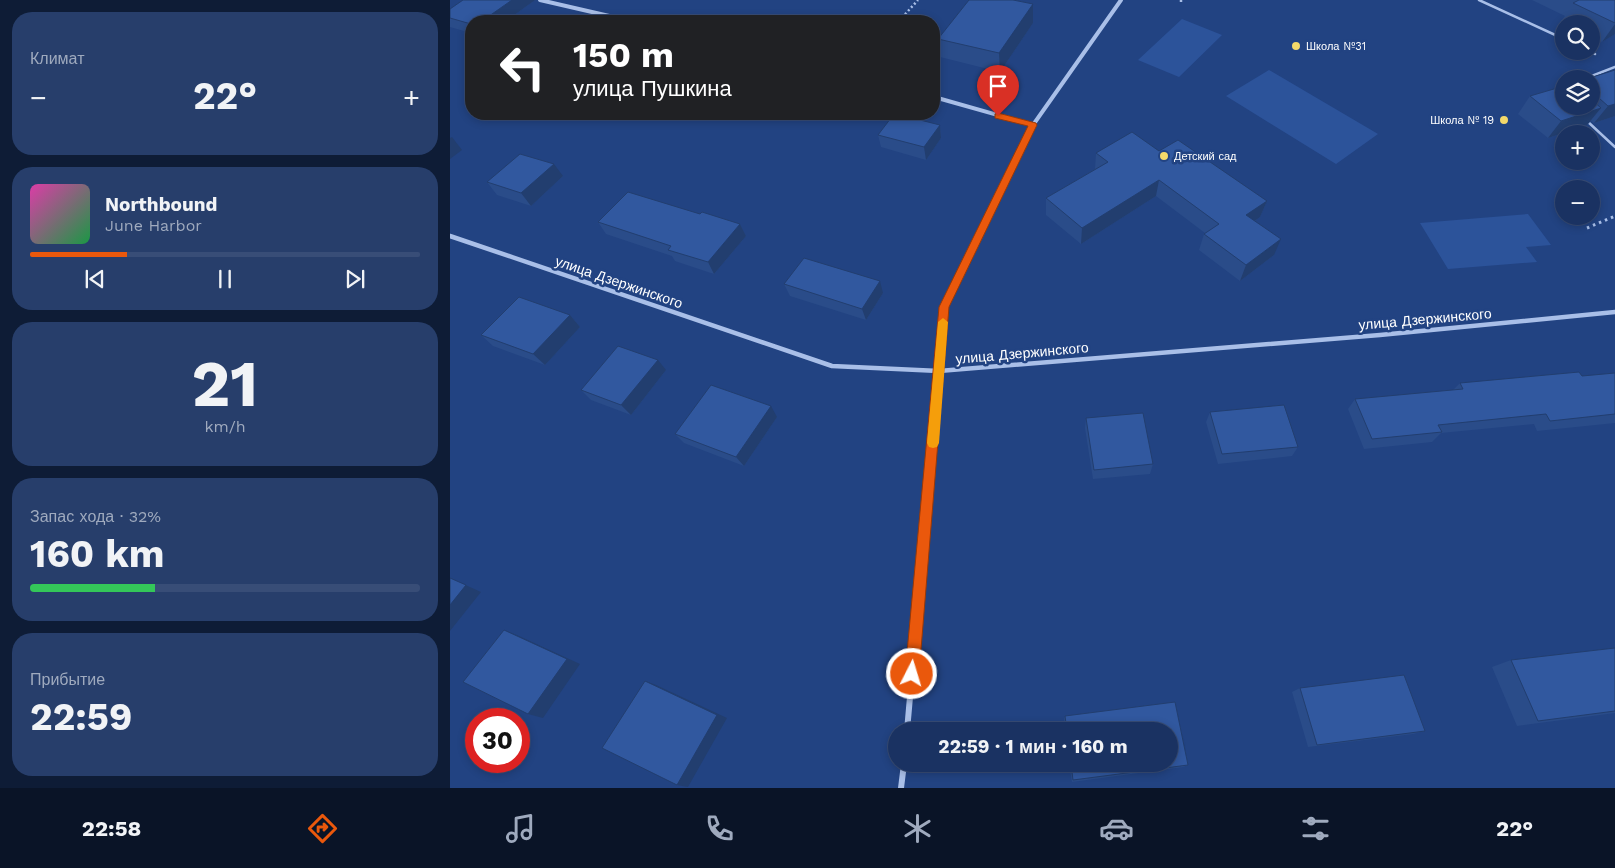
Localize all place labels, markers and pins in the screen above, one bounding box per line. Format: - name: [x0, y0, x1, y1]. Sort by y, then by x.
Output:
- marker: Школа №31: [1290, 40, 1302, 52]
- place label: Школа №31: [1306, 40, 1366, 53]
- pin: [977, 65, 1019, 116]
- place label: Школа № 19: [1430, 114, 1494, 127]
- marker: Школа № 19: [1498, 114, 1510, 126]
- marker: Детский сад: [1158, 150, 1170, 162]
- place label: Детский сад: [1174, 150, 1237, 163]

